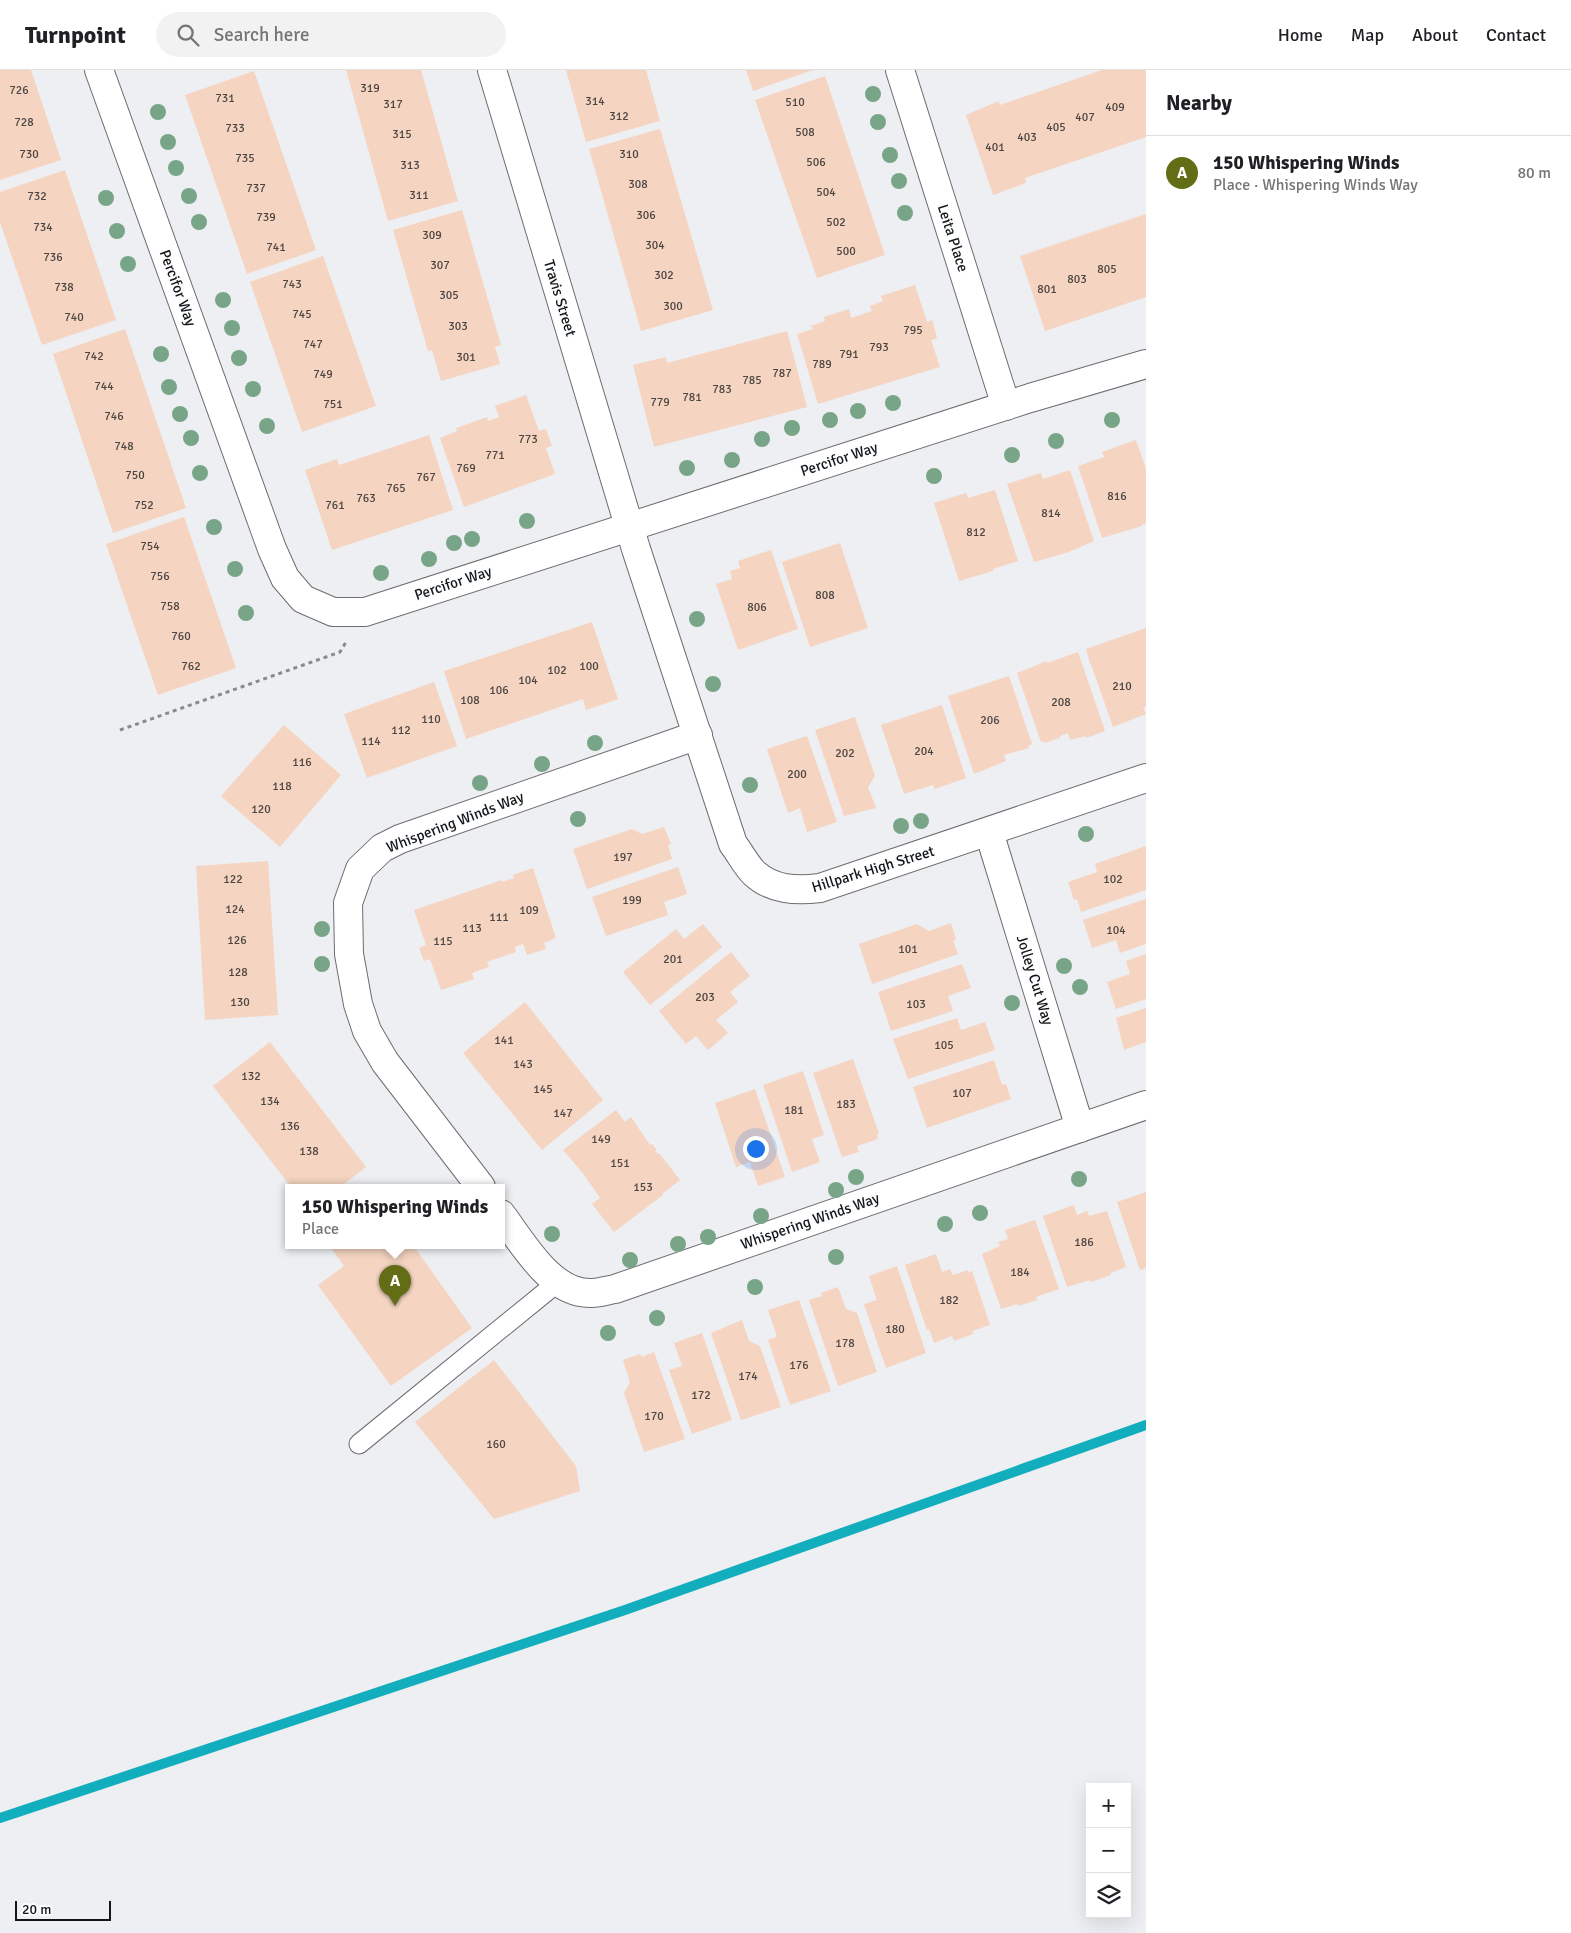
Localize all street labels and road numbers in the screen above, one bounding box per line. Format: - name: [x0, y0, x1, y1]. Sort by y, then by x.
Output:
- street label: Leita Place: [934, 202, 972, 274]
- street label: Percifor Way: [156, 247, 200, 329]
- street label: Travis Street: [540, 258, 580, 338]
- street label: Percifor Way: [798, 438, 880, 480]
- street label: Percifor Way: [412, 562, 494, 604]
- street label: Whispering Winds Way: [384, 787, 526, 857]
- street label: Hillpark High Street: [809, 842, 937, 896]
- street label: Jolley Cut Way: [1013, 933, 1057, 1027]
- street label: Whispering Winds Way: [738, 1189, 882, 1253]

